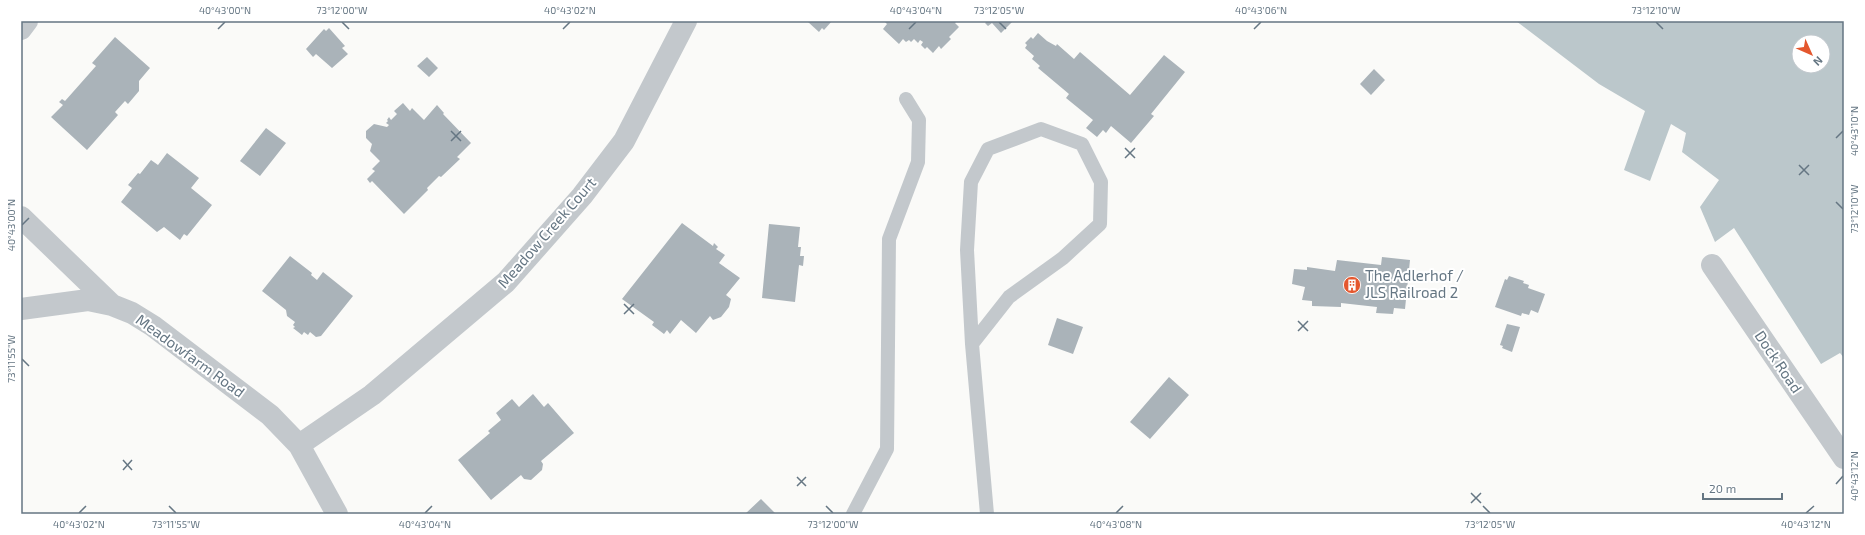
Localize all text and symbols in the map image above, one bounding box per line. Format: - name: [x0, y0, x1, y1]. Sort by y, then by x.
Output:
- text: 40°43'00"N: [199, 4, 251, 16]
- text: 73°12'00"W: [316, 4, 368, 16]
- text: 40°43'02"N: [544, 4, 596, 16]
- text: 40°43'04"N: [890, 4, 942, 16]
- text: 73°12'05"W: [974, 4, 1025, 16]
- text: 40°43'06"N: [1235, 4, 1287, 16]
- text: 73°12'10"W: [1631, 4, 1681, 16]
- north arrow: [1791, 34, 1831, 74]
- text: N: [1811, 54, 1826, 69]
- text: 40°43'10"N: [1848, 106, 1860, 156]
- street label: Meadow Creek Court: [493, 173, 599, 291]
- text: 73°12'10"W: [1848, 184, 1860, 234]
- text: 40°43'00"N: [5, 199, 17, 251]
- place label: The Adlerhof / JLS Railroad 2: [1365, 266, 1464, 301]
- building icon: The Adlerhof / JLS Railroad 2: [1342, 275, 1362, 295]
- street label: Meadowfarm Road: [133, 310, 248, 401]
- street label: Dock Road: [1751, 327, 1806, 396]
- text: 73°11'55"W: [5, 334, 17, 383]
- text: 40°43'12"N: [1848, 451, 1860, 501]
- scale bar: [1703, 475, 1782, 501]
- text: 20 m: [1709, 481, 1736, 495]
- text: 40°43'02"N: [53, 518, 105, 530]
- text: 73°11'55"W: [152, 518, 201, 530]
- text: 40°43'04"N: [399, 518, 451, 530]
- text: 73°12'00"W: [807, 518, 859, 530]
- text: 40°43'08"N: [1090, 518, 1142, 530]
- text: 73°12'05"W: [1465, 518, 1516, 530]
- text: 40°43'12"N: [1781, 518, 1831, 530]

